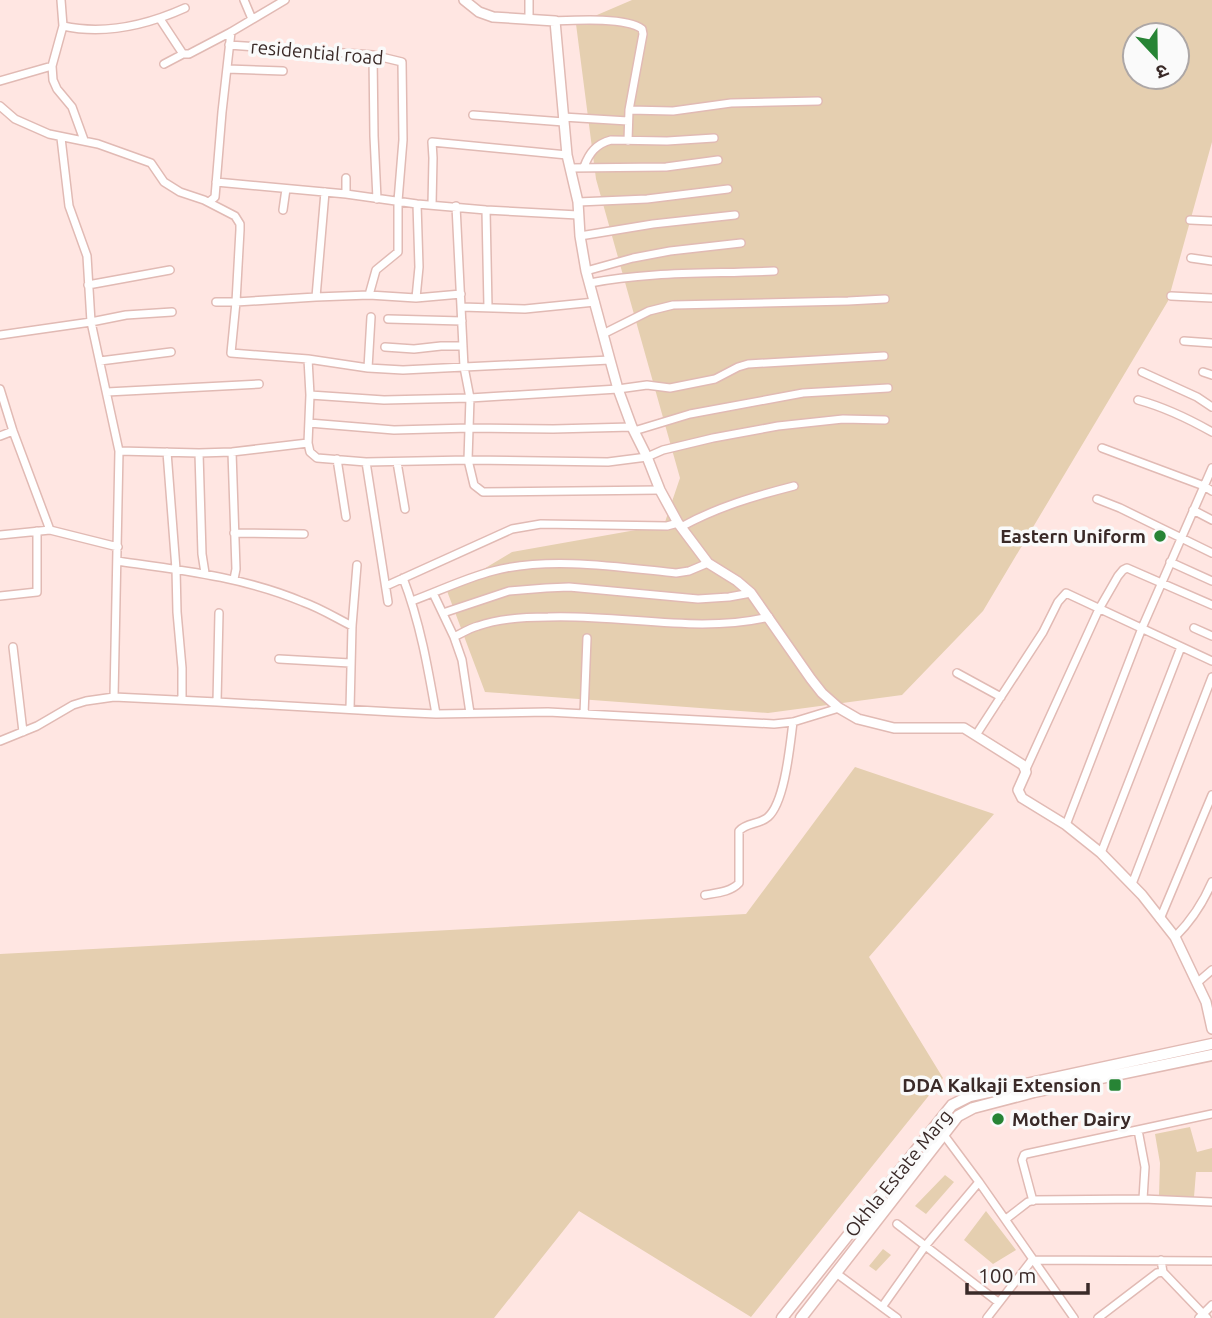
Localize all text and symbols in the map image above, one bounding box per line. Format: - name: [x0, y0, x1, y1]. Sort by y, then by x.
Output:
- north arrow: [1121, 21, 1191, 91]
- street label: residential road: [250, 35, 384, 69]
- text: उ: [1152, 59, 1172, 84]
- place label: Eastern Uniform: [1000, 525, 1146, 547]
- marker: Eastern Uniform: [1152, 528, 1168, 544]
- place label: DDA Kalkaji Extension: [902, 1074, 1101, 1096]
- marker: DDA Kalkaji Extension: [1107, 1077, 1123, 1093]
- street label: Okhla Estate Marg: [840, 1105, 956, 1241]
- place label: Mother Dairy: [1012, 1108, 1131, 1130]
- marker: Mother Dairy: [990, 1111, 1006, 1127]
- scale bar: [967, 1252, 1088, 1296]
- text: 100 m: [978, 1263, 1036, 1287]

